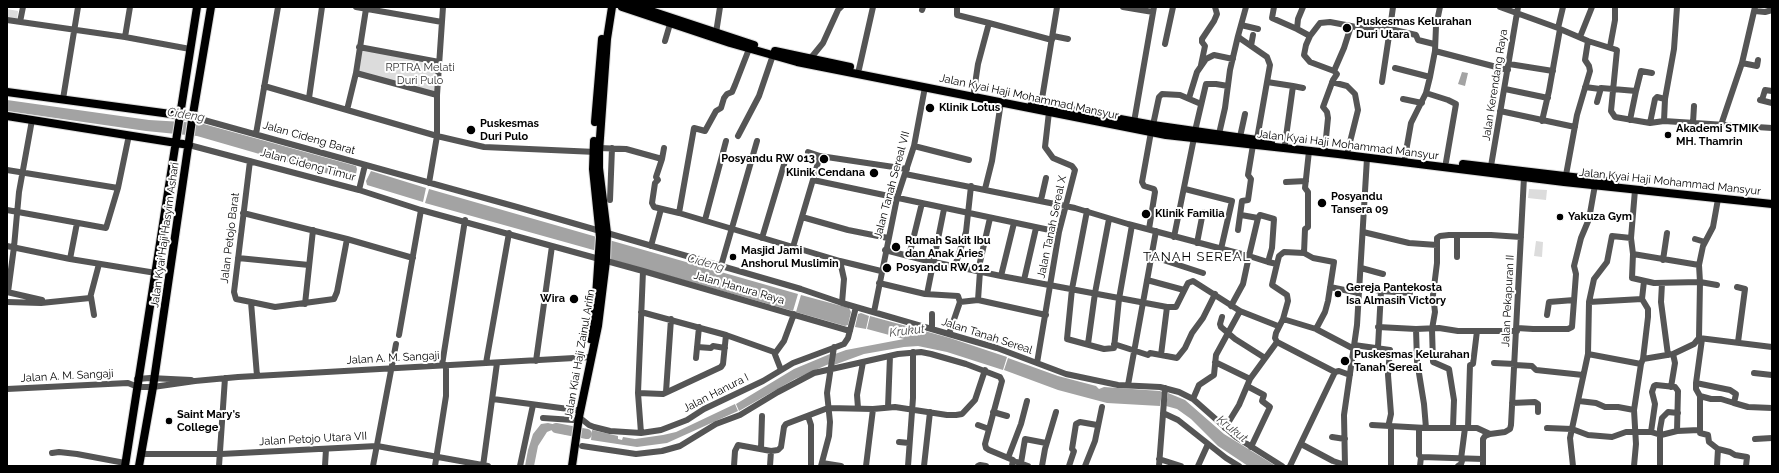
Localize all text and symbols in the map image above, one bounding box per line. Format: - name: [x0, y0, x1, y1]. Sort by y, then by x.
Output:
- place label: Puskesmas Kelurahan Duri Utara: [1356, 15, 1472, 41]
- marker: Puskesmas Kelurahan Duri Utara: [1341, 22, 1353, 34]
- street label: Jalan Kerendang Raya: [1480, 28, 1510, 142]
- park label: RPTRA Melati Duri Pulo: [385, 61, 455, 87]
- street label: Jalan Kyai Haji Mohammad Mansyur: [938, 72, 1120, 122]
- place label: Klinik Lotus: [939, 101, 1000, 115]
- marker: Klinik Lotus: [924, 102, 936, 114]
- water label: Cideng: [166, 105, 206, 125]
- place label: Puskesmas Duri Pulo: [480, 117, 539, 143]
- street label: Jalan Cideng Barat: [261, 119, 357, 157]
- place label: Akademi STMIK MH. Thamrin: [1676, 122, 1759, 148]
- marker: Puskesmas Duri Pulo: [465, 124, 477, 136]
- street label: Jalan Kyai Haji Mohammad Mansyur: [1257, 127, 1439, 163]
- street label: Jalan Tanah Sereal VII: [871, 130, 913, 240]
- marker: Akademi STMIK MH. Thamrin: [1663, 130, 1673, 140]
- street label: Jalan Cideng Timur: [259, 146, 357, 184]
- place label: Posyandu RW 013: [721, 152, 815, 166]
- marker: Posyandu RW 013: [818, 153, 830, 165]
- street label: Jalan Kyai Haji Hasyim Ashari: [148, 161, 182, 309]
- place label: Klinik Cendana: [786, 166, 865, 180]
- street label: Jalan Kyai Haji Mohammad Mansyur: [1578, 166, 1762, 198]
- marker: Klinik Cendana: [868, 167, 880, 179]
- street label: Jalan Tanah Sereal X: [1035, 174, 1069, 280]
- place label: Posyandu Tansera 09: [1331, 190, 1388, 216]
- street label: Jalan Petojo Barat: [218, 192, 242, 284]
- marker: Posyandu Tansera 09: [1316, 197, 1328, 209]
- place label: Klinik Familia: [1155, 207, 1225, 221]
- marker: Klinik Familia: [1140, 208, 1152, 220]
- place label: Yakuza Gym: [1568, 210, 1632, 224]
- marker: Yakuza Gym: [1555, 212, 1565, 222]
- place label: Rumah Sakit Ibu dan Anak Aries: [905, 234, 991, 260]
- marker: Rumah Sakit Ibu dan Anak Aries: [890, 241, 902, 253]
- place label: Masjid Jami Anshorul Muslimin: [741, 244, 839, 270]
- district label: TANAH SEREAL: [1143, 249, 1251, 265]
- water label: Cideng: [686, 251, 726, 275]
- marker: Masjid Jami Anshorul Muslimin: [728, 252, 738, 262]
- street label: Jalan Pekapuran II: [1499, 255, 1517, 347]
- place label: Posyandu RW 012: [896, 261, 990, 275]
- marker: Posyandu RW 012: [881, 262, 893, 274]
- street label: Jalan Hanura Raya: [692, 269, 786, 307]
- place label: Gereja Pantekosta Isa Almasih Victory: [1346, 281, 1446, 307]
- street label: Jalan Kiai Haji Zainul Arifin: [562, 288, 598, 420]
- marker: Gereja Pantekosta Isa Almasih Victory: [1333, 289, 1343, 299]
- place label: Wira: [540, 292, 565, 306]
- marker: Wira: [568, 293, 580, 305]
- street label: Jalan Tanah Sereal: [940, 315, 1034, 357]
- water label: Krukut: [889, 322, 925, 340]
- place label: Puskesmas Kelurahan Tanah Sereal: [1354, 348, 1470, 374]
- street label: Jalan A. M. Sangaji: [346, 349, 440, 367]
- marker: Puskesmas Kelurahan Tanah Sereal: [1339, 355, 1351, 367]
- street label: Jalan A. M. Sangaji: [20, 367, 114, 385]
- street label: Jalan Hanura I: [681, 371, 751, 415]
- place label: Saint Mary's College: [177, 408, 240, 434]
- water label: Krukut: [1214, 412, 1250, 446]
- marker: Saint Mary's College: [164, 416, 174, 426]
- street label: Jalan Petojo Utara VII: [259, 430, 367, 448]

